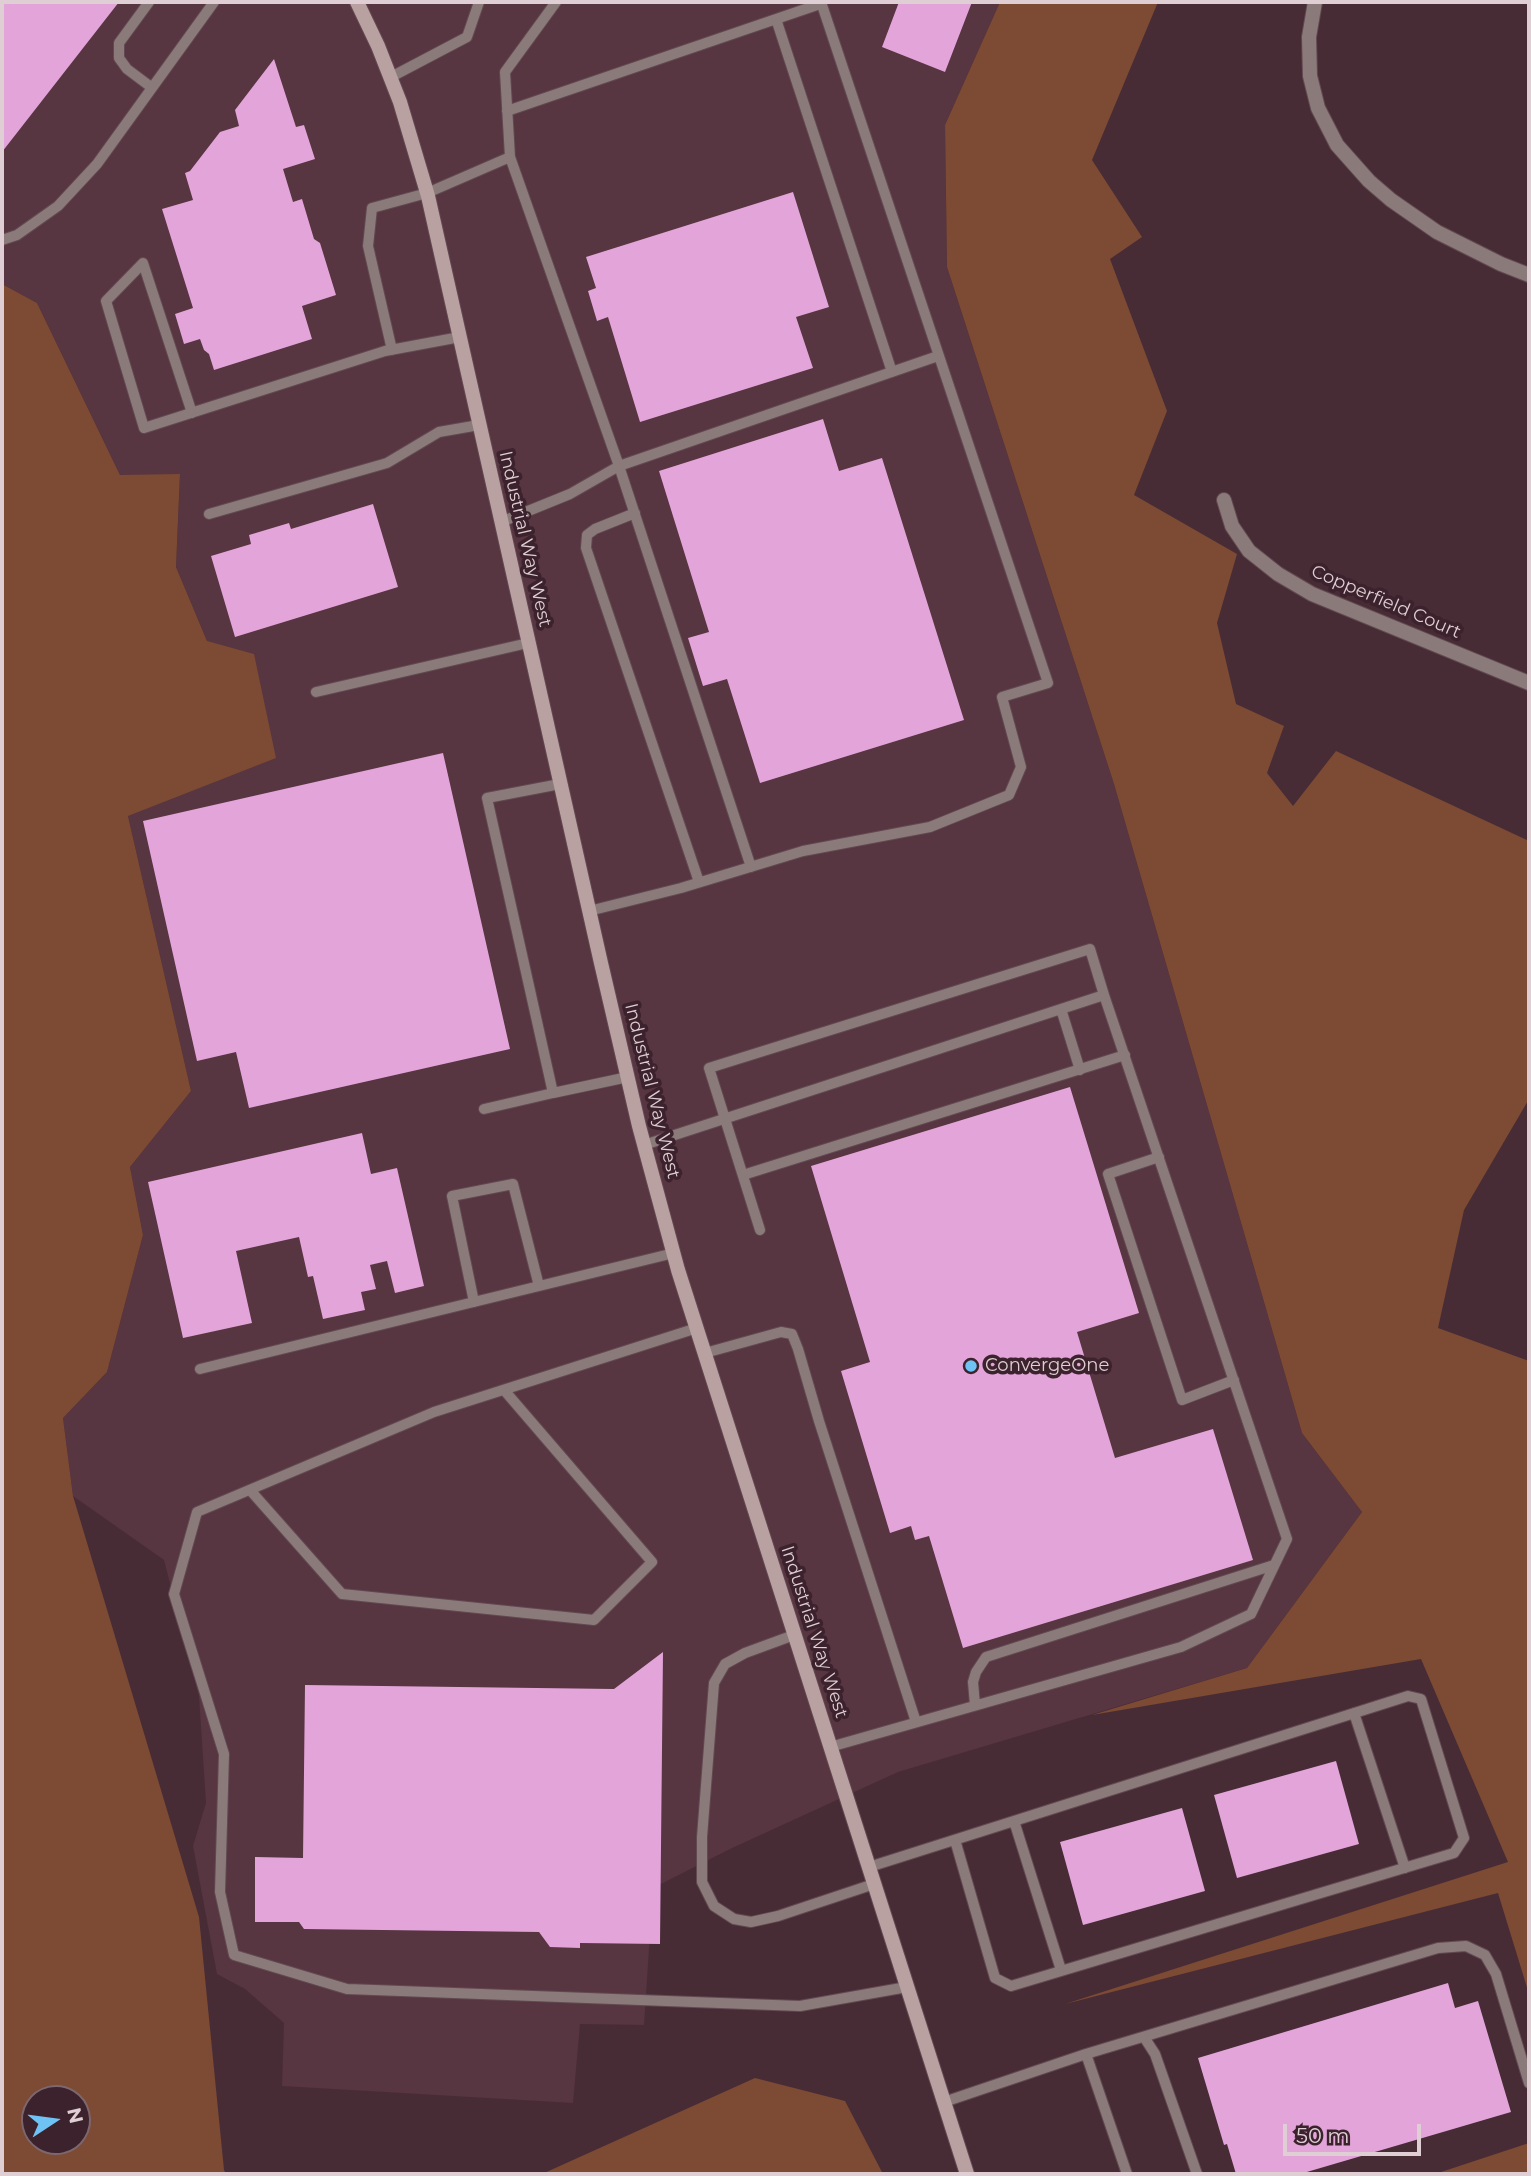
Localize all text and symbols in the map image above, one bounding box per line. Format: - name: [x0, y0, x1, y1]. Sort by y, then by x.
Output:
- street label: Industrial Way West: [494, 449, 556, 629]
- street label: Copperfield Court: [1308, 561, 1464, 643]
- street label: Industrial Way West: [620, 1001, 684, 1181]
- place label: ConvergeOne: [985, 1355, 1109, 1377]
- marker: ConvergeOne: [963, 1358, 979, 1374]
- street label: Industrial Way West: [776, 1543, 852, 1721]
- north arrow: [21, 2085, 91, 2155]
- text: N: [62, 2106, 88, 2126]
- scale bar: [1286, 2110, 1424, 2154]
- text: 50 m: [1296, 2123, 1350, 2148]

